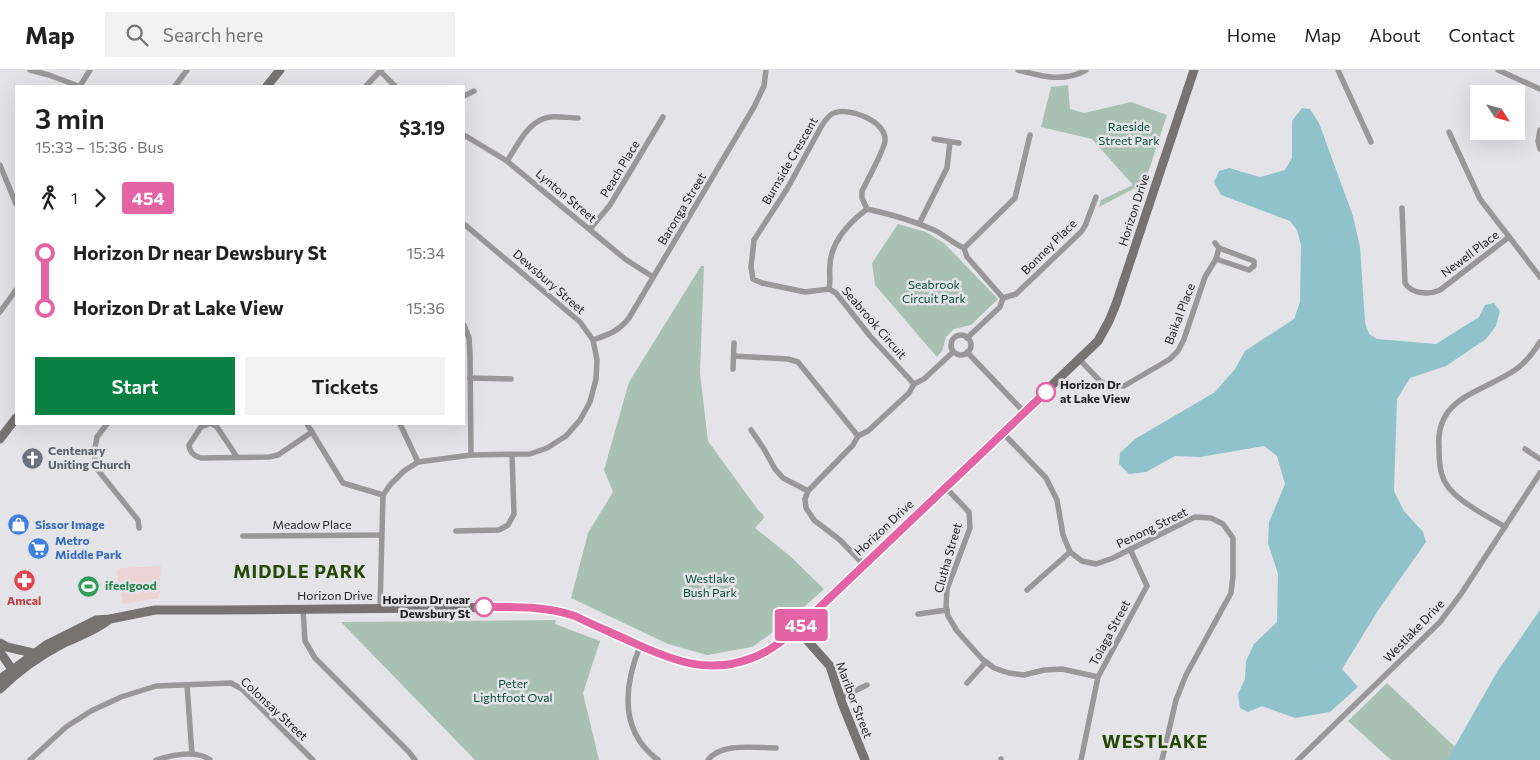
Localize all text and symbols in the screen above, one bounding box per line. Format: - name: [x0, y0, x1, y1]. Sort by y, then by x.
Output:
- search box: [105, 12, 455, 57]
- text: Map: [25, 20, 75, 49]
- icon: search: [123, 21, 151, 49]
- text: Search here: [163, 23, 263, 46]
- text: Home: [1227, 24, 1276, 46]
- text: Map: [1304, 24, 1341, 46]
- text: About: [1369, 24, 1421, 46]
- text: Contact: [1449, 24, 1515, 46]
- north arrow: [1470, 85, 1525, 140]
- map controls: [1470, 85, 1525, 140]
- text: 3 min: [35, 101, 105, 135]
- street label: Burnside Crescent: [758, 114, 820, 207]
- text: $3.19: [399, 116, 445, 139]
- park label: Raeside Street Park: [1098, 119, 1160, 147]
- text: 15:33 – 15:36 · Bus: [35, 137, 164, 156]
- street label: Peach Place: [597, 137, 642, 200]
- street label: Lynton Street: [534, 166, 600, 225]
- street label: Baronga Street: [654, 170, 708, 247]
- street label: Horizon Drive: [1115, 172, 1151, 248]
- icon: walk: [35, 184, 63, 212]
- icon: forward: [86, 184, 114, 212]
- text: 454: [132, 187, 164, 209]
- text: 1: [71, 188, 78, 207]
- street label: Bonney Place: [1018, 216, 1079, 277]
- street label: Newell Place: [1438, 227, 1501, 279]
- text: Horizon Dr near Dewsbury St: [73, 241, 327, 264]
- text: 15:34: [406, 243, 445, 262]
- street label: Dewsbury Street: [511, 246, 589, 316]
- park label: Seabrook Circuit Park: [902, 277, 966, 305]
- street label: Baikal Place: [1161, 281, 1197, 346]
- street label: Seabrook Circuit: [840, 283, 910, 361]
- text: Horizon Dr at Lake View: [73, 296, 284, 319]
- text: 15:36: [406, 298, 445, 317]
- button: Start: [35, 357, 235, 415]
- button: Tickets: [245, 357, 445, 415]
- place label: Horizon Dr at Lake View: [1060, 377, 1130, 405]
- marker: Horizon Dr at Lake View: [1036, 382, 1056, 402]
- place label: Centenary Uniting Church: [48, 443, 131, 471]
- church icon: Centenary Uniting Church: [20, 446, 44, 470]
- street label: Horizon Drive: [851, 496, 916, 558]
- street label: Penong Street: [1114, 504, 1189, 550]
- shop icon: Sissor Image: [7, 513, 31, 537]
- place label: Sissor Image: [35, 517, 104, 531]
- street label: Meadow Place: [273, 517, 351, 531]
- street label: Clutha Street: [930, 521, 964, 594]
- place label: Metro Middle Park: [55, 533, 122, 561]
- supermarket icon: Metro Middle Park: [27, 536, 51, 560]
- district label: MIDDLE PARK: [233, 560, 367, 582]
- pharmacy icon: Amcal: [12, 568, 36, 592]
- park label: Westlake Bush Park: [683, 571, 738, 599]
- sports icon: ifeelgood: [77, 574, 101, 598]
- place label: ifeelgood: [105, 578, 157, 592]
- street label: Horizon Drive: [297, 588, 373, 602]
- place label: Horizon Dr near Dewsbury St: [382, 592, 470, 620]
- place label: Amcal: [7, 593, 41, 607]
- street label: Westlake Drive: [1380, 596, 1447, 664]
- marker: Horizon Dr near Dewsbury St: [474, 597, 494, 617]
- street label: Tolaga Street: [1086, 597, 1132, 668]
- line badge: 454: [772, 609, 830, 641]
- text: 454: [785, 614, 817, 636]
- street label: Maribor Street: [834, 659, 876, 740]
- street label: Colonsay Street: [238, 674, 311, 743]
- park label: Peter Lightfoot Oval: [473, 676, 553, 704]
- district label: WESTLAKE: [1102, 730, 1208, 752]

